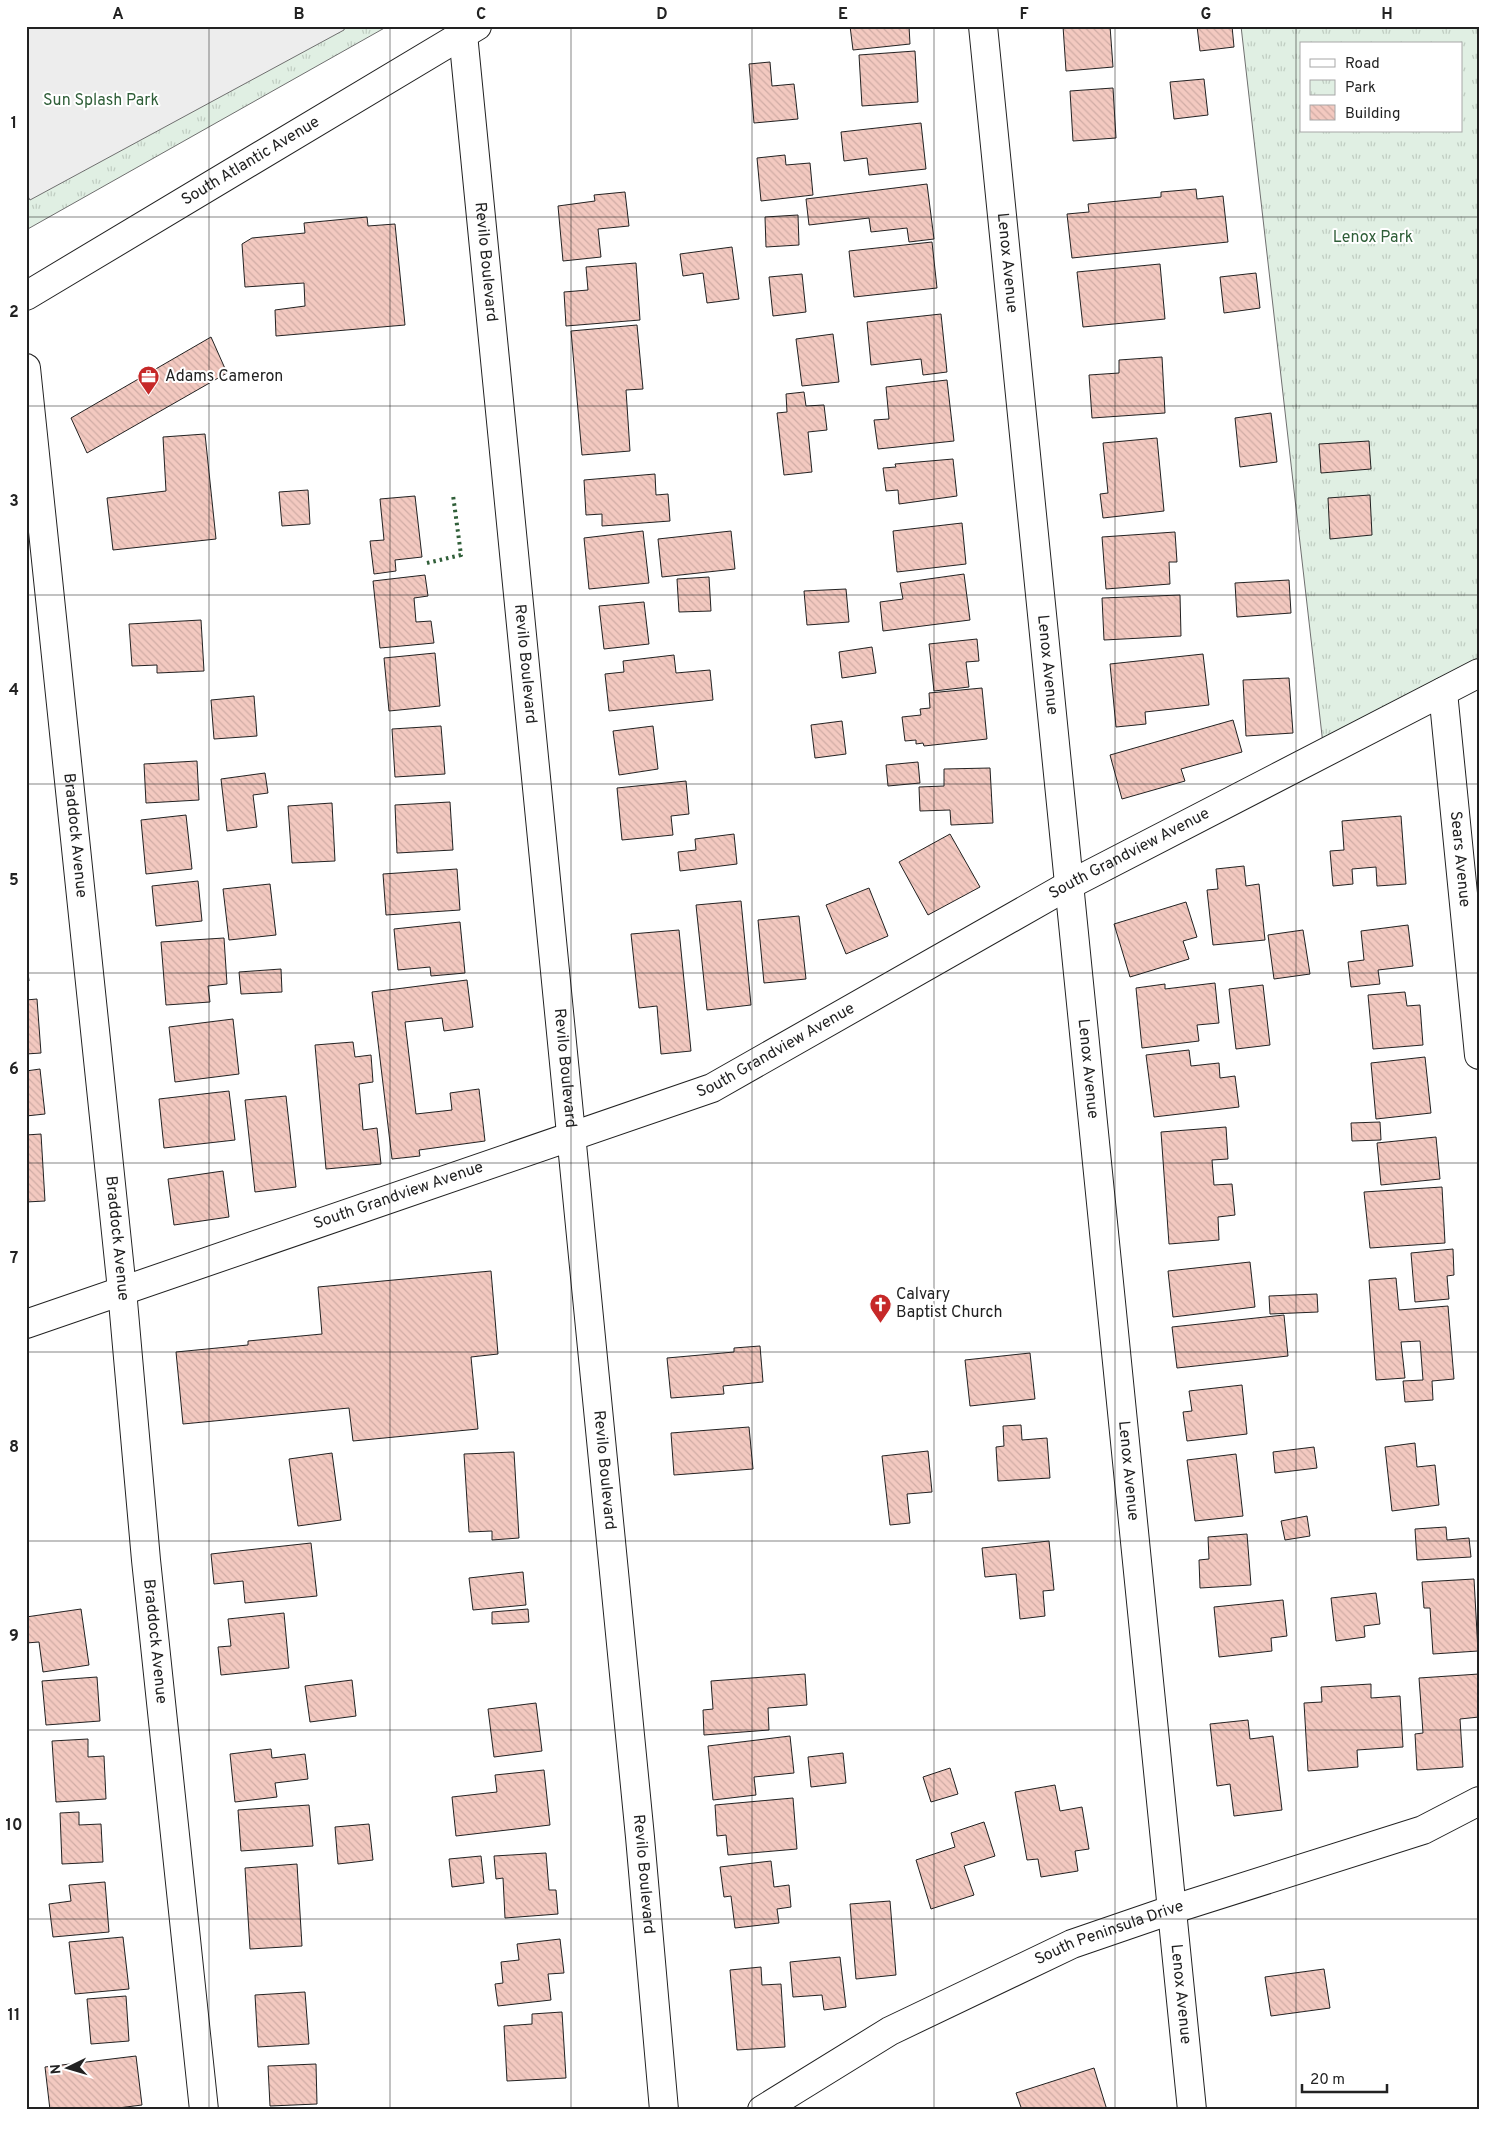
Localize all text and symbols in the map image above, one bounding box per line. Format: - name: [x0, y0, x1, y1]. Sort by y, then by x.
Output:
- text: A: [112, 5, 124, 25]
- text: B: [293, 5, 305, 25]
- text: C: [476, 5, 486, 25]
- text: D: [656, 5, 668, 25]
- text: E: [838, 5, 848, 25]
- text: F: [1019, 5, 1029, 25]
- text: G: [1201, 5, 1211, 25]
- text: H: [1381, 5, 1393, 25]
- legend: [1300, 42, 1462, 132]
- text: Road: [1345, 55, 1380, 74]
- text: Park: [1345, 79, 1376, 98]
- park label: Sun Splash Park: [43, 91, 159, 111]
- text: Building: [1345, 105, 1400, 124]
- street label: South Atlantic Avenue: [178, 112, 324, 210]
- text: 1: [11, 114, 17, 134]
- street label: Revilo Boulevard: [470, 201, 501, 323]
- street label: Lenox Avenue: [992, 212, 1022, 314]
- park label: Lenox Park: [1333, 228, 1413, 248]
- text: 2: [9, 303, 19, 323]
- office icon: Adams Cameron: [137, 365, 161, 396]
- place label: Adams Cameron: [165, 367, 283, 387]
- text: 3: [9, 492, 19, 512]
- street label: Revilo Boulevard: [509, 603, 541, 725]
- street label: Lenox Avenue: [1032, 614, 1062, 716]
- text: 4: [9, 681, 19, 701]
- street label: Braddock Avenue: [58, 772, 91, 899]
- street label: South Grandview Avenue: [1045, 804, 1213, 904]
- street label: Sears Avenue: [1445, 810, 1474, 908]
- text: 5: [9, 871, 19, 891]
- street label: South Grandview Avenue: [694, 999, 858, 1103]
- street label: Revilo Boulevard: [549, 1007, 580, 1129]
- street label: Lenox Avenue: [1073, 1018, 1103, 1120]
- text: 6: [9, 1060, 19, 1080]
- street label: South Grandview Avenue: [311, 1157, 486, 1234]
- street label: Braddock Avenue: [100, 1175, 133, 1302]
- text: 7: [10, 1249, 18, 1269]
- place label: Calvary Baptist Church: [896, 1285, 1002, 1323]
- church icon: Calvary Baptist Church: [868, 1292, 892, 1323]
- street label: Revilo Boulevard: [588, 1409, 620, 1531]
- street label: Lenox Avenue: [1113, 1420, 1143, 1522]
- text: 8: [9, 1438, 19, 1458]
- street label: Braddock Avenue: [138, 1578, 171, 1705]
- text: 9: [9, 1627, 19, 1647]
- street label: Revilo Boulevard: [628, 1813, 658, 1935]
- text: 10: [6, 1816, 22, 1836]
- street label: South Peninsula Drive: [1032, 1897, 1186, 1970]
- street label: Lenox Avenue: [1165, 1943, 1195, 2045]
- text: 11: [8, 2006, 20, 2026]
- north arrow: [42, 2044, 92, 2094]
- scale bar: [1302, 2061, 1388, 2093]
- text: N: [48, 2063, 65, 2075]
- text: 20 m: [1310, 2071, 1345, 2090]

